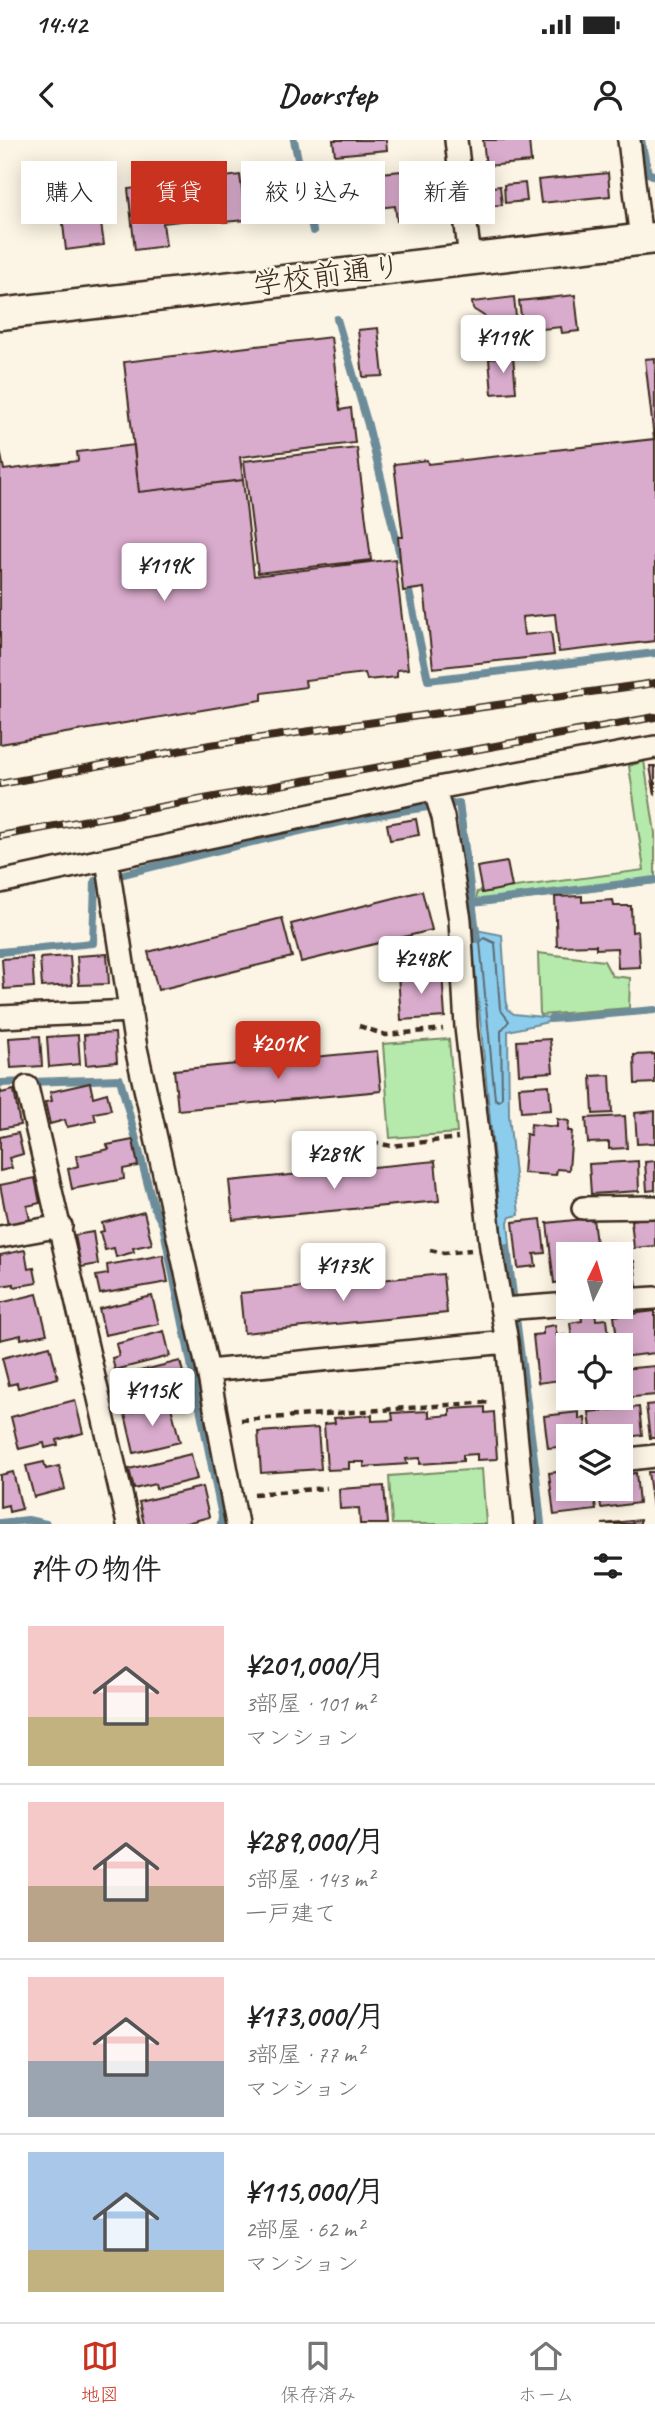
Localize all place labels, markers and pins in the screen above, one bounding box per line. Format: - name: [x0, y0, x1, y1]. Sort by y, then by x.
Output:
- pin: ¥119K: [454, 316, 552, 375]
- pin: ¥119K: [115, 544, 213, 603]
- pin: ¥248K: [372, 936, 470, 996]
- pin: ¥201K: [229, 1021, 327, 1081]
- pin: ¥289K: [285, 1132, 383, 1191]
- pin: ¥173K: [294, 1244, 392, 1303]
- pin: ¥115K: [103, 1368, 201, 1428]

